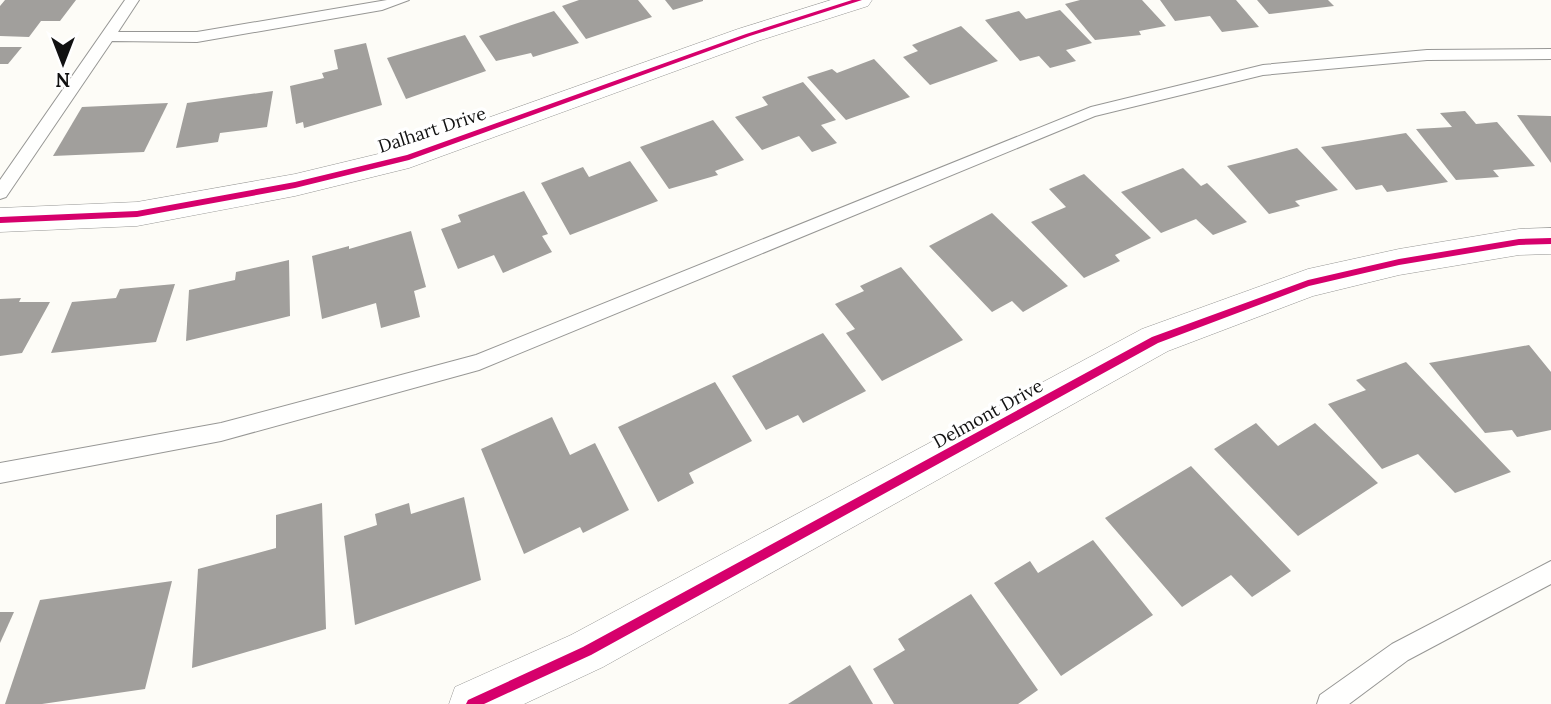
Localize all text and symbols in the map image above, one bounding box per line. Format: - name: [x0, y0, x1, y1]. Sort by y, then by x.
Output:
- north arrow: [28, 28, 98, 98]
- text: N: [55, 68, 70, 92]
- street label: Dalhart Drive: [375, 101, 489, 158]
- street label: Delmont Drive: [929, 374, 1047, 453]

